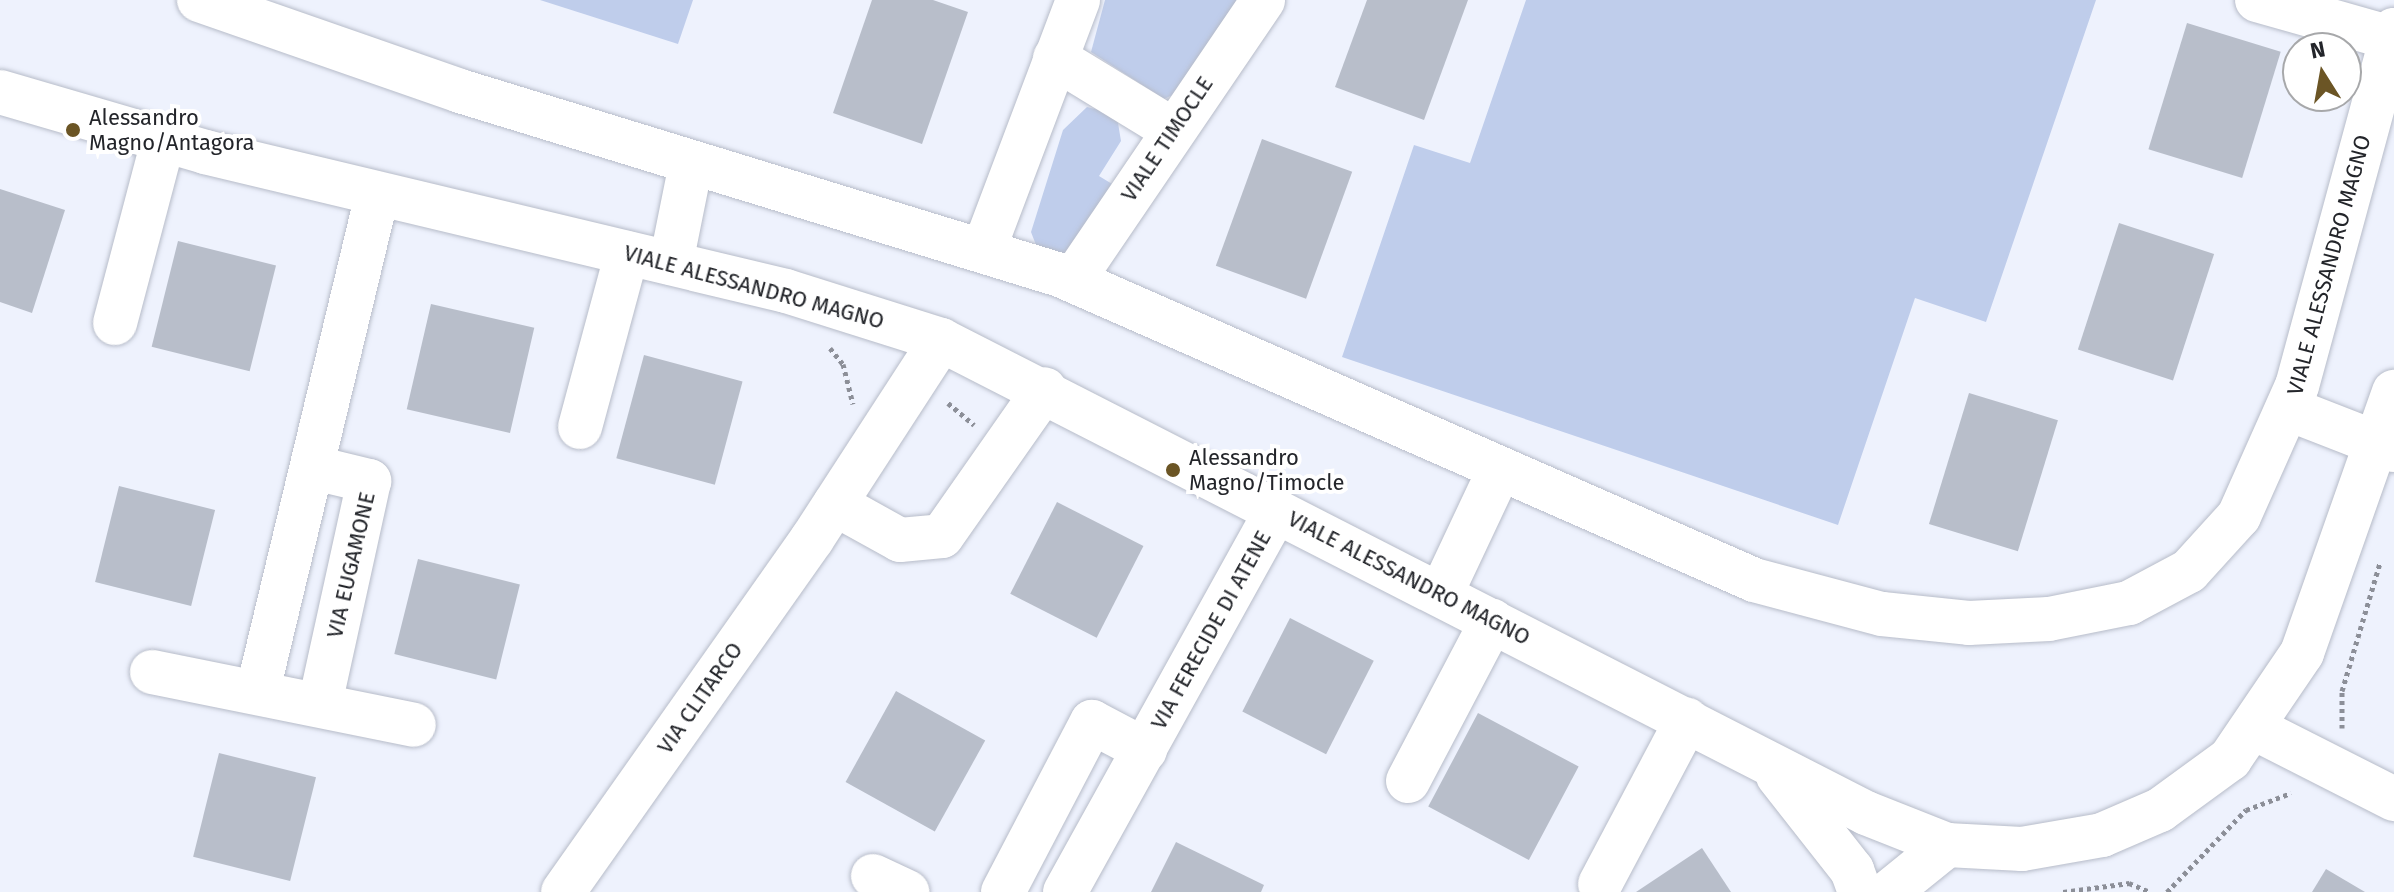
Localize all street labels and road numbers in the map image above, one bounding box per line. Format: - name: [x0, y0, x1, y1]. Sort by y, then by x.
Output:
- street label: VIALE TIMOCLE: [1116, 72, 1218, 206]
- street label: VIALE ALESSANDRO MAGNO: [2282, 132, 2376, 398]
- street label: VIALE ALESSANDRO MAGNO: [621, 240, 887, 334]
- street label: VIA EUGAMONE: [321, 489, 381, 641]
- street label: VIALE ALESSANDRO MAGNO: [1284, 505, 1534, 651]
- street label: VIA FERECIDE DI ATENE: [1145, 526, 1277, 734]
- street label: VIA CLITARCO: [652, 637, 748, 759]

